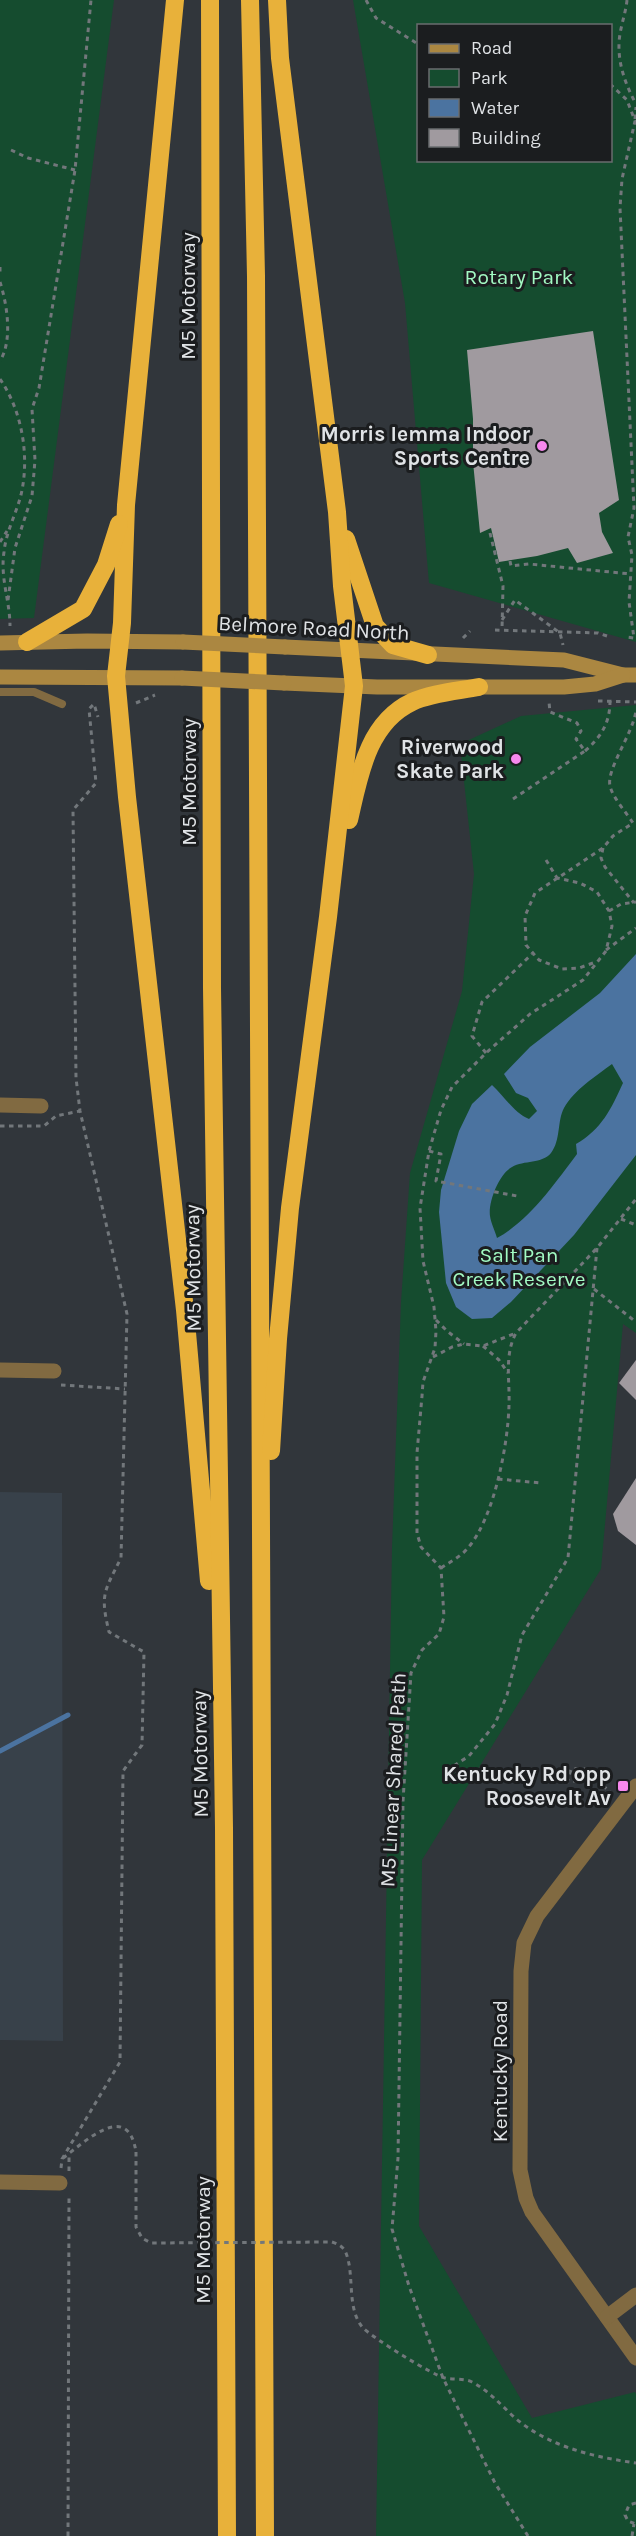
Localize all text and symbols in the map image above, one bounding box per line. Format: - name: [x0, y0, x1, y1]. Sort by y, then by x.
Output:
- legend: [417, 24, 612, 162]
- text: Road: [471, 37, 512, 59]
- text: Park: [471, 67, 508, 89]
- text: Water: [471, 97, 519, 119]
- text: Building: [471, 127, 541, 149]
- street label: M5 Motorway: [176, 232, 200, 360]
- park label: Rotary Park: [465, 265, 574, 289]
- place label: Morris Iemma Indoor Sports Centre: [321, 422, 531, 470]
- marker: Morris Iemma Indoor Sports Centre: [535, 439, 549, 453]
- street label: Belmore Road North: [218, 611, 410, 645]
- street label: M5 Motorway: [177, 718, 201, 846]
- place label: Riverwood Skate Park: [396, 735, 505, 783]
- marker: Riverwood Skate Park: [509, 752, 523, 766]
- street label: M5 Motorway: [180, 1204, 206, 1332]
- park label: Salt Pan Creek Reserve: [452, 1243, 586, 1291]
- street label: M5 Linear Shared Path: [375, 1672, 411, 1888]
- street label: M5 Motorway: [187, 1690, 213, 1818]
- place label: Kentucky Rd opp Roosevelt Av: [443, 1762, 611, 1810]
- marker: Kentucky Rd opp Roosevelt Av: [616, 1779, 630, 1793]
- street label: Kentucky Road: [488, 2000, 512, 2142]
- street label: M5 Motorway: [191, 2176, 215, 2304]

